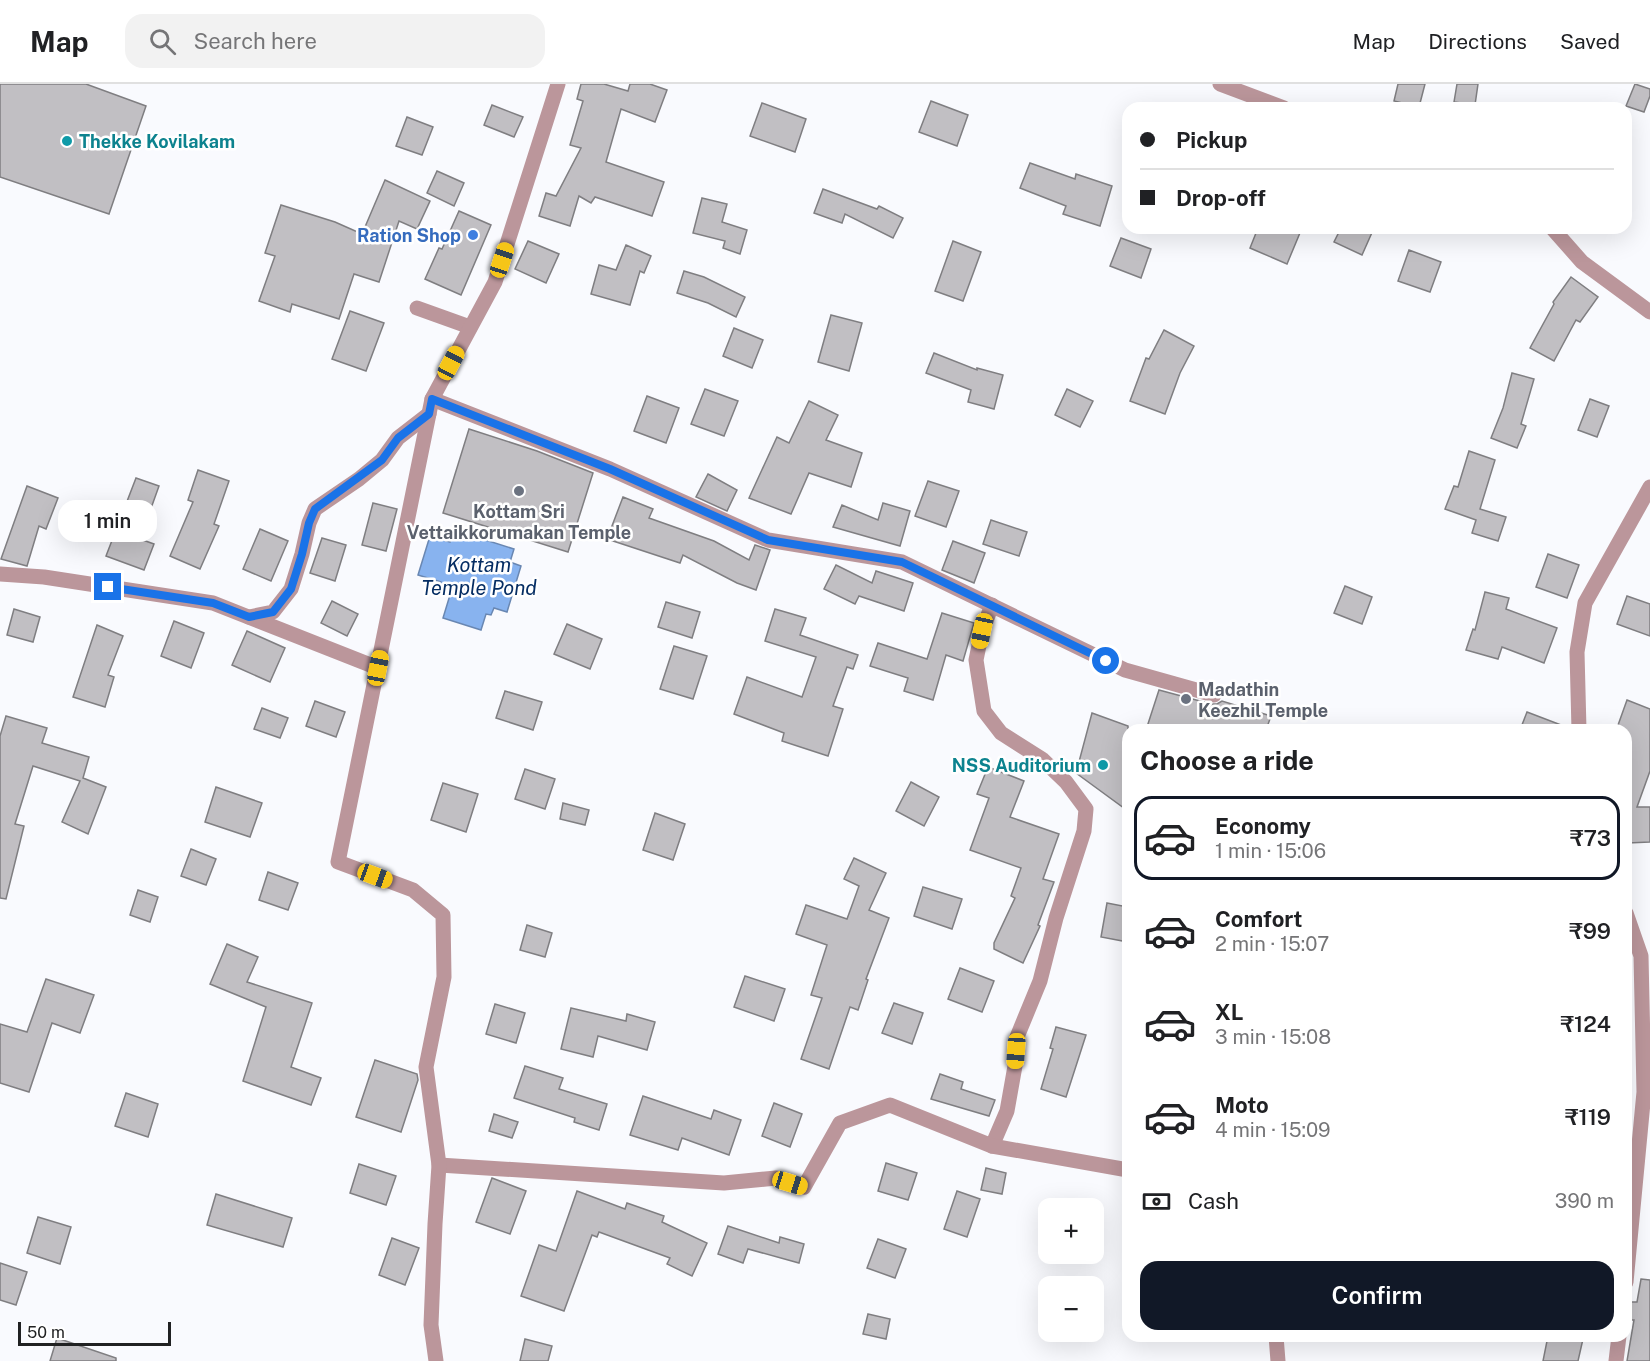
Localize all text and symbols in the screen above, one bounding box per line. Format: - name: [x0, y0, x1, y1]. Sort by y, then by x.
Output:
- search box: [125, 14, 545, 68]
- text: Map: [30, 25, 89, 58]
- icon: search: [146, 25, 179, 58]
- text: Search here: [194, 28, 317, 54]
- text: Map: [1353, 29, 1395, 54]
- text: Directions: [1428, 29, 1527, 54]
- text: Saved: [1560, 29, 1620, 54]
- text: Pickup: [1176, 127, 1247, 153]
- place label: Thekke Kovilakam: [79, 131, 235, 152]
- marker: Thekke Kovilakam: [60, 134, 74, 148]
- text: Drop-off: [1176, 185, 1266, 211]
- place label: Ration Shop: [357, 225, 461, 246]
- marker: Ration Shop: [466, 228, 480, 242]
- car: [488, 240, 516, 280]
- car: [435, 343, 467, 383]
- marker: Kottam Sri Vettaikkorumakan Temple: [512, 484, 526, 498]
- callout: 1 min: [58, 500, 158, 542]
- place label: Kottam Sri Vettaikkorumakan Temple: [407, 501, 631, 543]
- text: 1 min: [84, 509, 131, 533]
- water label: Kottam Temple Pond: [421, 553, 537, 600]
- route end: [94, 573, 121, 600]
- car: [969, 612, 995, 650]
- route start: [1092, 647, 1119, 674]
- car: [366, 649, 390, 687]
- place label: Madathin Keezhil Temple: [1198, 679, 1328, 721]
- marker: Madathin Keezhil Temple: [1179, 692, 1193, 706]
- text: Choose a ride: [1140, 744, 1314, 776]
- place label: NSS Auditorium: [952, 755, 1091, 776]
- marker: NSS Auditorium: [1096, 758, 1110, 772]
- icon: car: [1143, 811, 1197, 865]
- text: Economy: [1215, 813, 1311, 839]
- text: ₹73: [1570, 825, 1611, 851]
- text: 1 min · 15:06: [1215, 839, 1326, 863]
- car: [355, 861, 395, 891]
- icon: car: [1143, 904, 1197, 958]
- text: Comfort: [1215, 906, 1302, 932]
- text: ₹99: [1569, 918, 1611, 944]
- text: 2 min · 15:07: [1215, 932, 1329, 956]
- icon: car: [1143, 997, 1197, 1051]
- text: XL: [1215, 999, 1243, 1025]
- text: ₹124: [1560, 1011, 1611, 1037]
- text: 3 min · 15:08: [1215, 1025, 1331, 1049]
- car: [1006, 1032, 1026, 1070]
- icon: car: [1143, 1090, 1197, 1144]
- text: Moto: [1215, 1092, 1269, 1118]
- text: ₹119: [1565, 1104, 1611, 1130]
- text: 4 min · 15:09: [1215, 1118, 1331, 1142]
- car: [770, 1169, 810, 1197]
- icon: cash: [1140, 1185, 1173, 1218]
- text: Cash: [1188, 1188, 1239, 1214]
- text: 390 m: [1555, 1189, 1614, 1213]
- map controls: [1038, 1198, 1104, 1342]
- button: +: [1038, 1198, 1104, 1264]
- button: Confirm: [1140, 1261, 1614, 1330]
- button: −: [1038, 1276, 1104, 1342]
- scale bar: [18, 1319, 171, 1346]
- text: 50 m: [27, 1323, 65, 1342]

